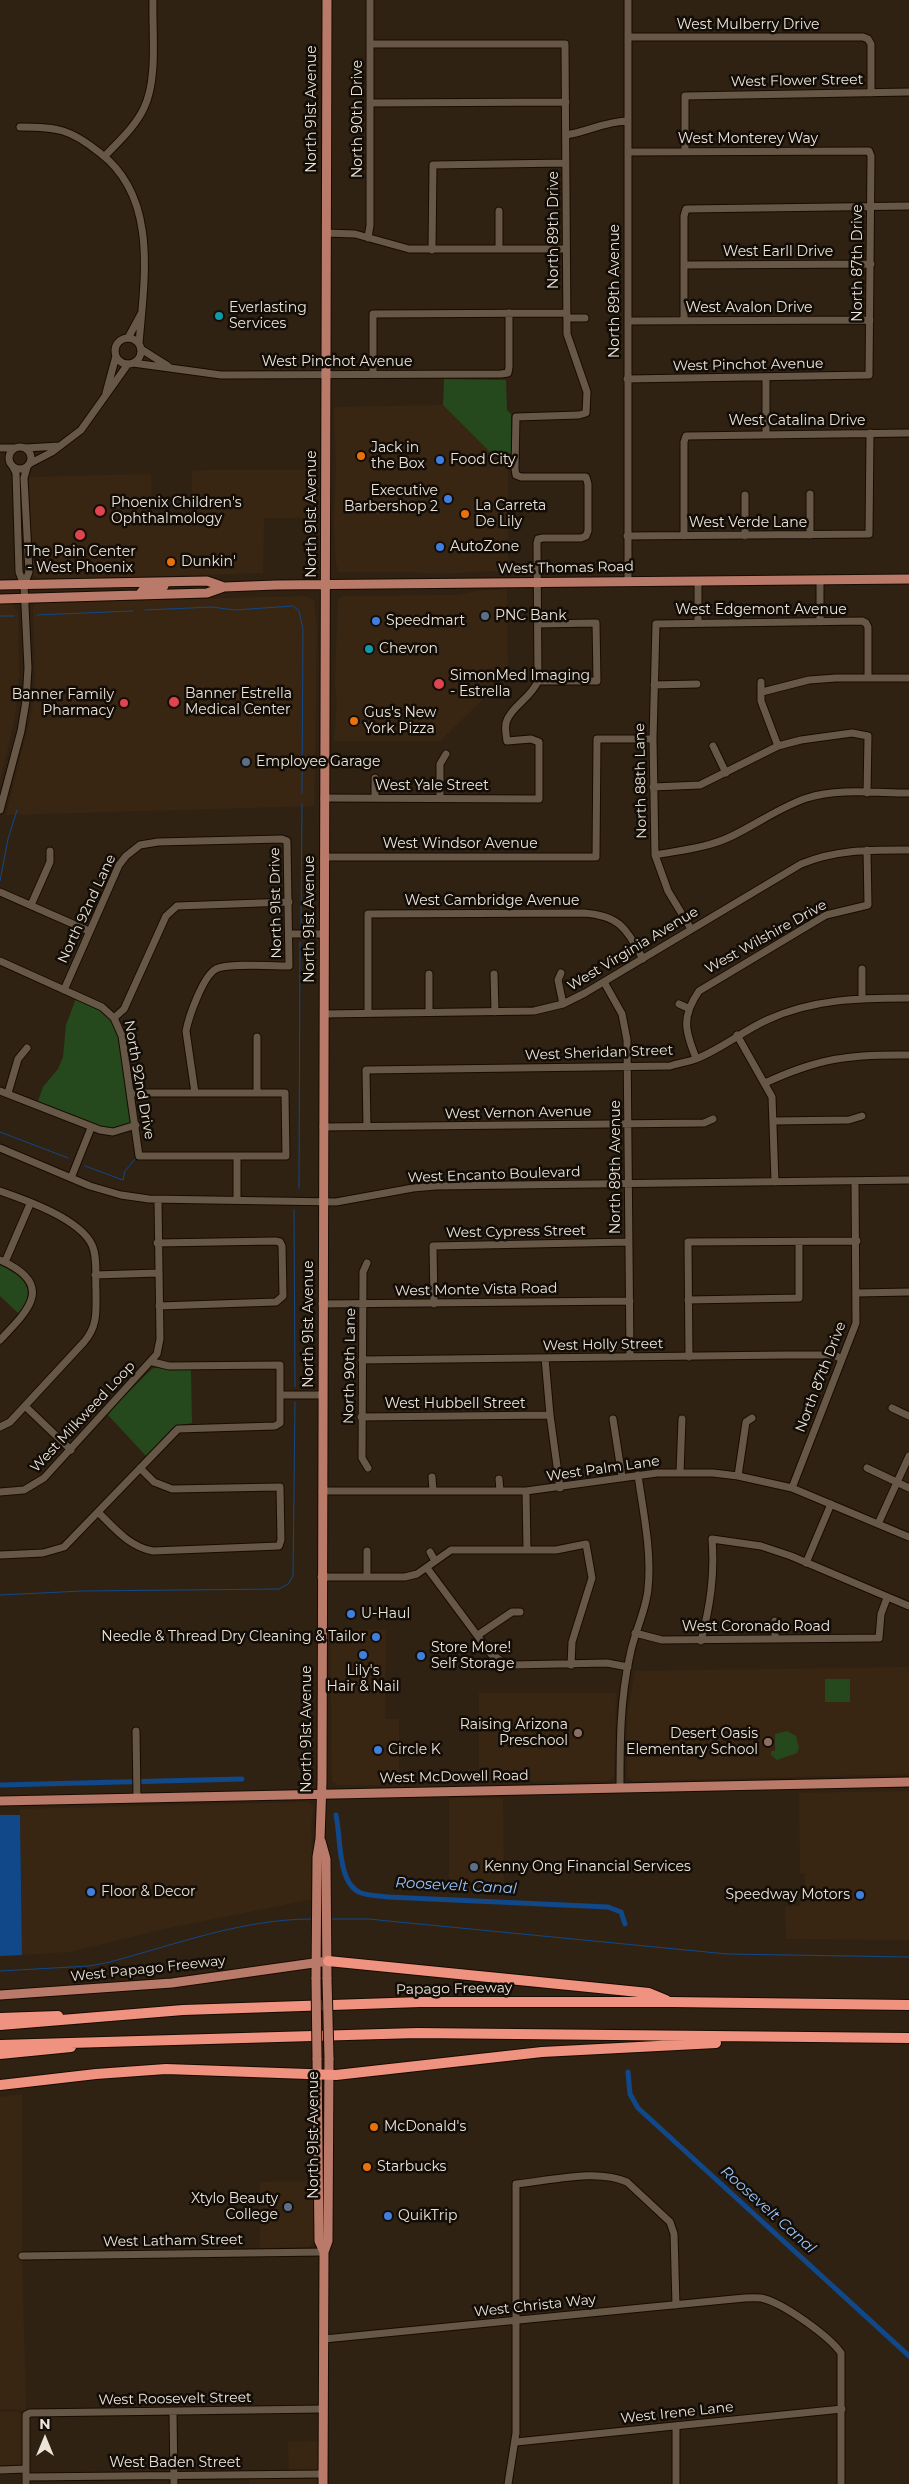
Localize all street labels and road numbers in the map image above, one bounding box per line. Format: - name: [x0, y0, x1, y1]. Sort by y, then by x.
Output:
- street label: West Mulberry Drive: [677, 17, 819, 33]
- street label: North 91st Avenue: [304, 45, 320, 173]
- street label: North 90th Drive: [350, 60, 366, 178]
- street label: West Flower Street: [730, 71, 864, 91]
- street label: West Monterey Way: [678, 131, 818, 147]
- street label: North 89th Drive: [546, 171, 562, 289]
- street label: North 87th Drive: [850, 204, 866, 322]
- street label: North 89th Avenue: [607, 224, 623, 358]
- street label: West Earll Drive: [723, 244, 833, 260]
- street label: West Avalon Drive: [685, 300, 813, 316]
- street label: West Pinchot Avenue: [262, 354, 412, 370]
- street label: West Pinchot Avenue: [672, 355, 824, 375]
- street label: West Catalina Drive: [729, 413, 865, 429]
- street label: North 91st Avenue: [304, 450, 320, 578]
- street label: West Verde Lane: [689, 515, 807, 531]
- street label: West Thomas Road: [498, 558, 634, 578]
- street label: West Edgemont Avenue: [675, 602, 847, 618]
- street label: North 88th Lane: [632, 723, 650, 839]
- street label: West Yale Street: [375, 778, 489, 794]
- street label: West Windsor Avenue: [382, 836, 538, 852]
- street label: North 91st Drive: [267, 847, 285, 959]
- street label: North 92nd Lane: [54, 852, 120, 966]
- street label: North 91st Avenue: [302, 855, 318, 983]
- street label: West Cambridge Avenue: [404, 893, 580, 909]
- street label: West Wilshire Drive: [702, 897, 830, 977]
- street label: West Virginia Avenue: [565, 903, 701, 995]
- street label: North 92nd Drive: [120, 1019, 158, 1141]
- street label: West Sheridan Street: [525, 1042, 673, 1064]
- street label: North 89th Avenue: [608, 1100, 624, 1234]
- street label: West Vernon Avenue: [445, 1103, 591, 1123]
- street label: West Encanto Boulevard: [407, 1164, 581, 1186]
- street label: West Cypress Street: [446, 1222, 586, 1242]
- street label: North 91st Avenue: [301, 1260, 317, 1388]
- street label: West Monte Vista Road: [395, 1280, 557, 1300]
- street label: North 90th Lane: [341, 1308, 359, 1424]
- street label: North 87th Drive: [792, 1319, 850, 1435]
- street label: West Holly Street: [543, 1336, 663, 1354]
- street label: West Milkweed Loop: [27, 1358, 139, 1476]
- street label: West Hubbell Street: [384, 1396, 526, 1412]
- street label: West Palm Lane: [545, 1453, 661, 1485]
- street label: West Coronado Road: [682, 1619, 830, 1635]
- street label: North 91st Avenue: [299, 1665, 315, 1793]
- street label: West McDowell Road: [379, 1767, 529, 1787]
- street label: West Papago Freeway: [70, 1953, 226, 1985]
- street label: Papago Freeway: [396, 1980, 512, 1998]
- street label: North 91st Avenue: [306, 2071, 322, 2199]
- street label: West Latham Street: [103, 2231, 243, 2251]
- street label: West Christa Way: [473, 2291, 597, 2321]
- street label: West Roosevelt Street: [98, 2389, 252, 2409]
- street label: West Irene Lane: [620, 2399, 734, 2427]
- street label: West Baden Street: [109, 2455, 241, 2471]

